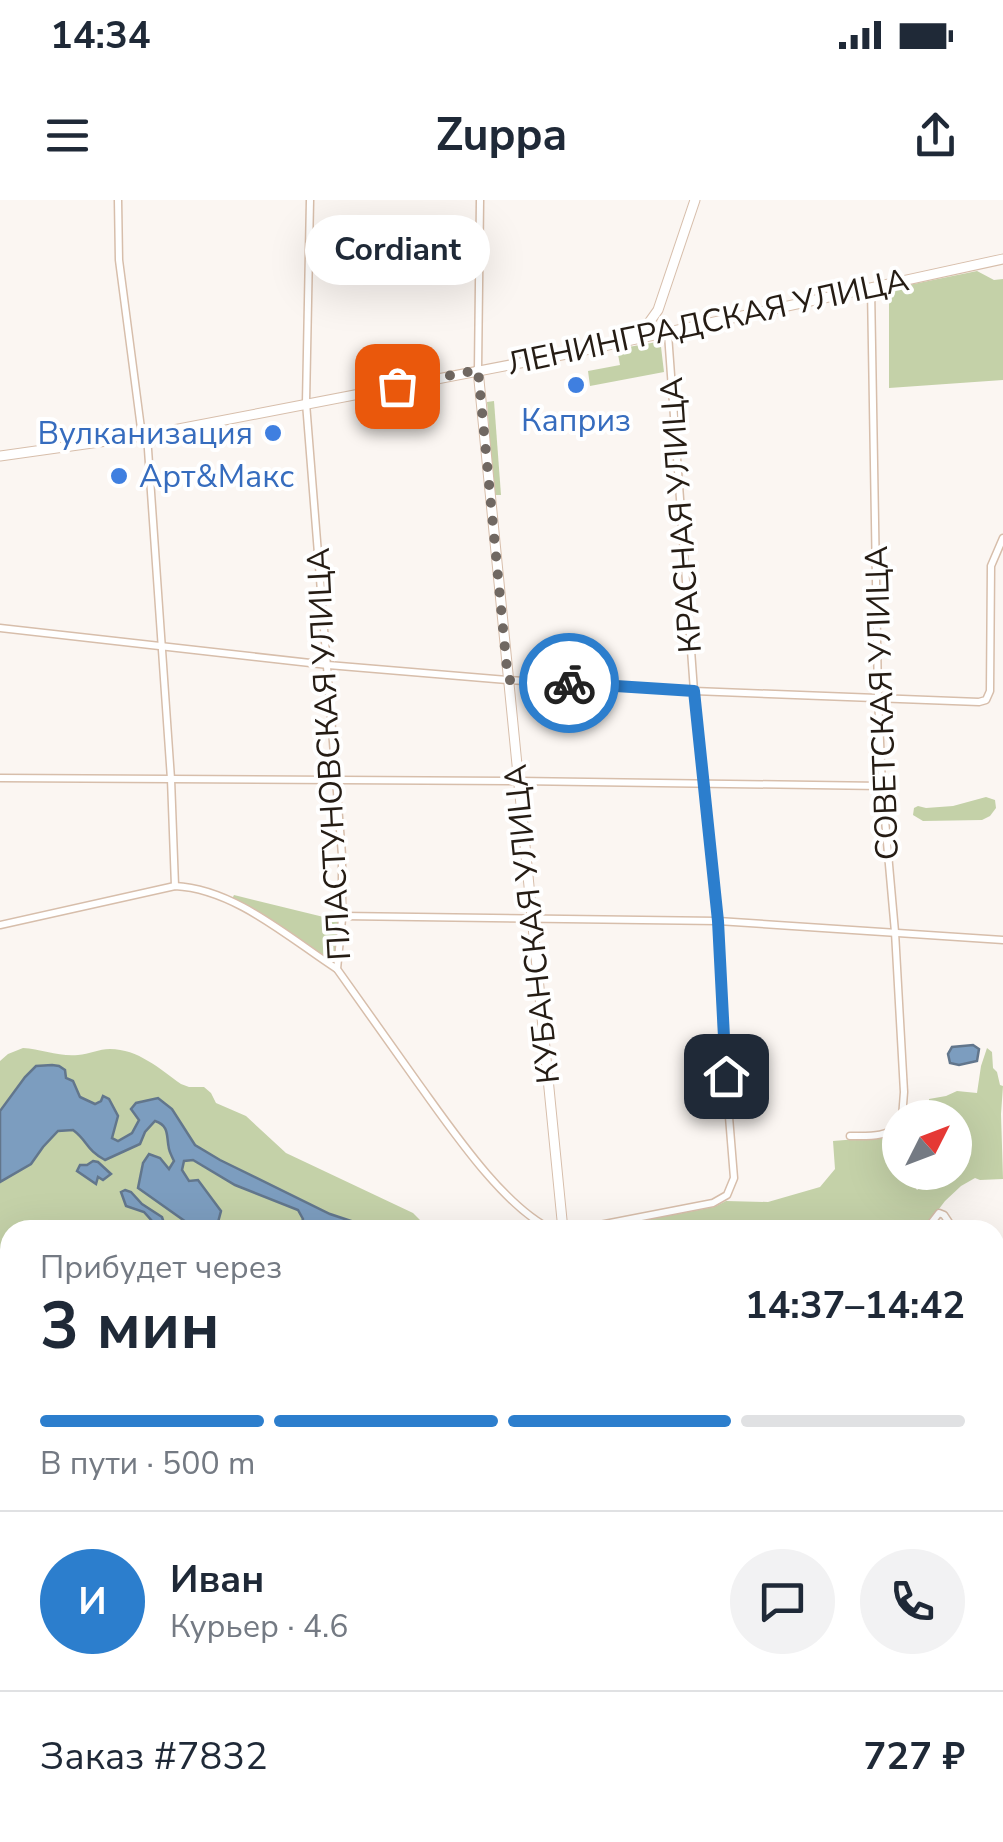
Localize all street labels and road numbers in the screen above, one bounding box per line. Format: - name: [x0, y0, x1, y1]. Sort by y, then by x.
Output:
- street label: ЛЕНИНГРАДСКАЯ УЛИЦА: [503, 258, 913, 386]
- street label: КРАСНАЯ УЛИЦА: [650, 376, 712, 654]
- street label: СОВЕТСКАЯ УЛИЦА: [855, 545, 909, 861]
- street label: ПЛАСТУНОВСКАЯ УЛИЦА: [297, 547, 361, 961]
- street label: КУБАНСКАЯ УЛИЦА: [494, 762, 570, 1086]

